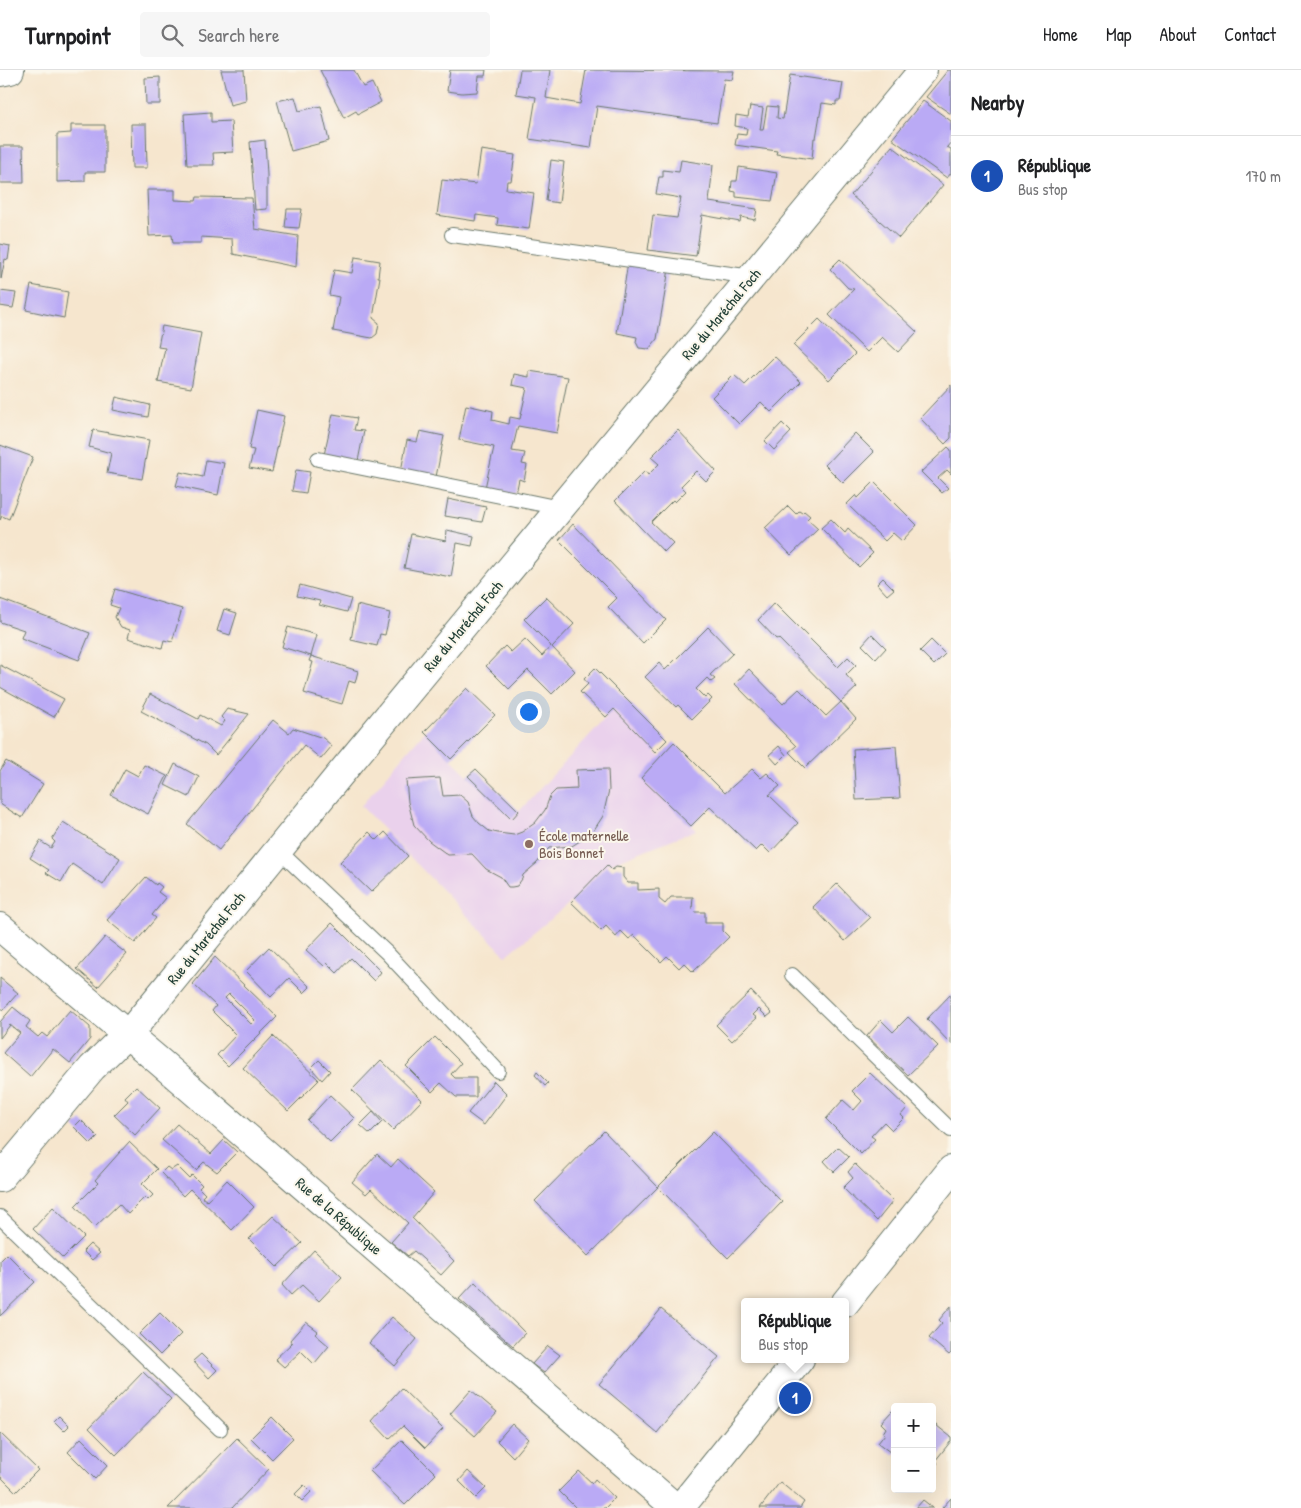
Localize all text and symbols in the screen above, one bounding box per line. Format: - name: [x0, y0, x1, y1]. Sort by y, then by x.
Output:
- search box: [140, 12, 490, 57]
- text: Turnpoint: [25, 19, 110, 51]
- icon: search: [158, 21, 186, 49]
- text: Search here: [198, 22, 280, 48]
- text: Home: [1043, 22, 1078, 47]
- text: Map: [1106, 22, 1131, 47]
- text: About: [1159, 22, 1196, 47]
- text: Contact: [1224, 22, 1276, 47]
- text: Nearby: [971, 88, 1024, 117]
- text: République: [1018, 152, 1091, 178]
- text: 1: [984, 165, 990, 187]
- text: 170 m: [1246, 165, 1281, 187]
- text: Bus stop: [1018, 178, 1067, 200]
- street label: Rue du Maréchal Foch: [677, 264, 765, 364]
- street label: Rue du Maréchal Foch: [419, 576, 507, 676]
- your location: [516, 699, 542, 725]
- place label: École maternelle Bois Bonnet: [539, 825, 629, 863]
- marker: École maternelle Bois Bonnet: [523, 838, 535, 850]
- street label: Rue du Maréchal Foch: [162, 887, 250, 989]
- street label: Rue de la République: [291, 1172, 387, 1260]
- popup: [741, 1298, 849, 1363]
- text: République: [758, 1307, 832, 1333]
- text: Bus stop: [758, 1333, 808, 1355]
- pin: 1: [779, 1379, 811, 1417]
- map controls: [891, 1403, 936, 1493]
- button: +: [891, 1403, 936, 1448]
- button: −: [891, 1448, 936, 1493]

